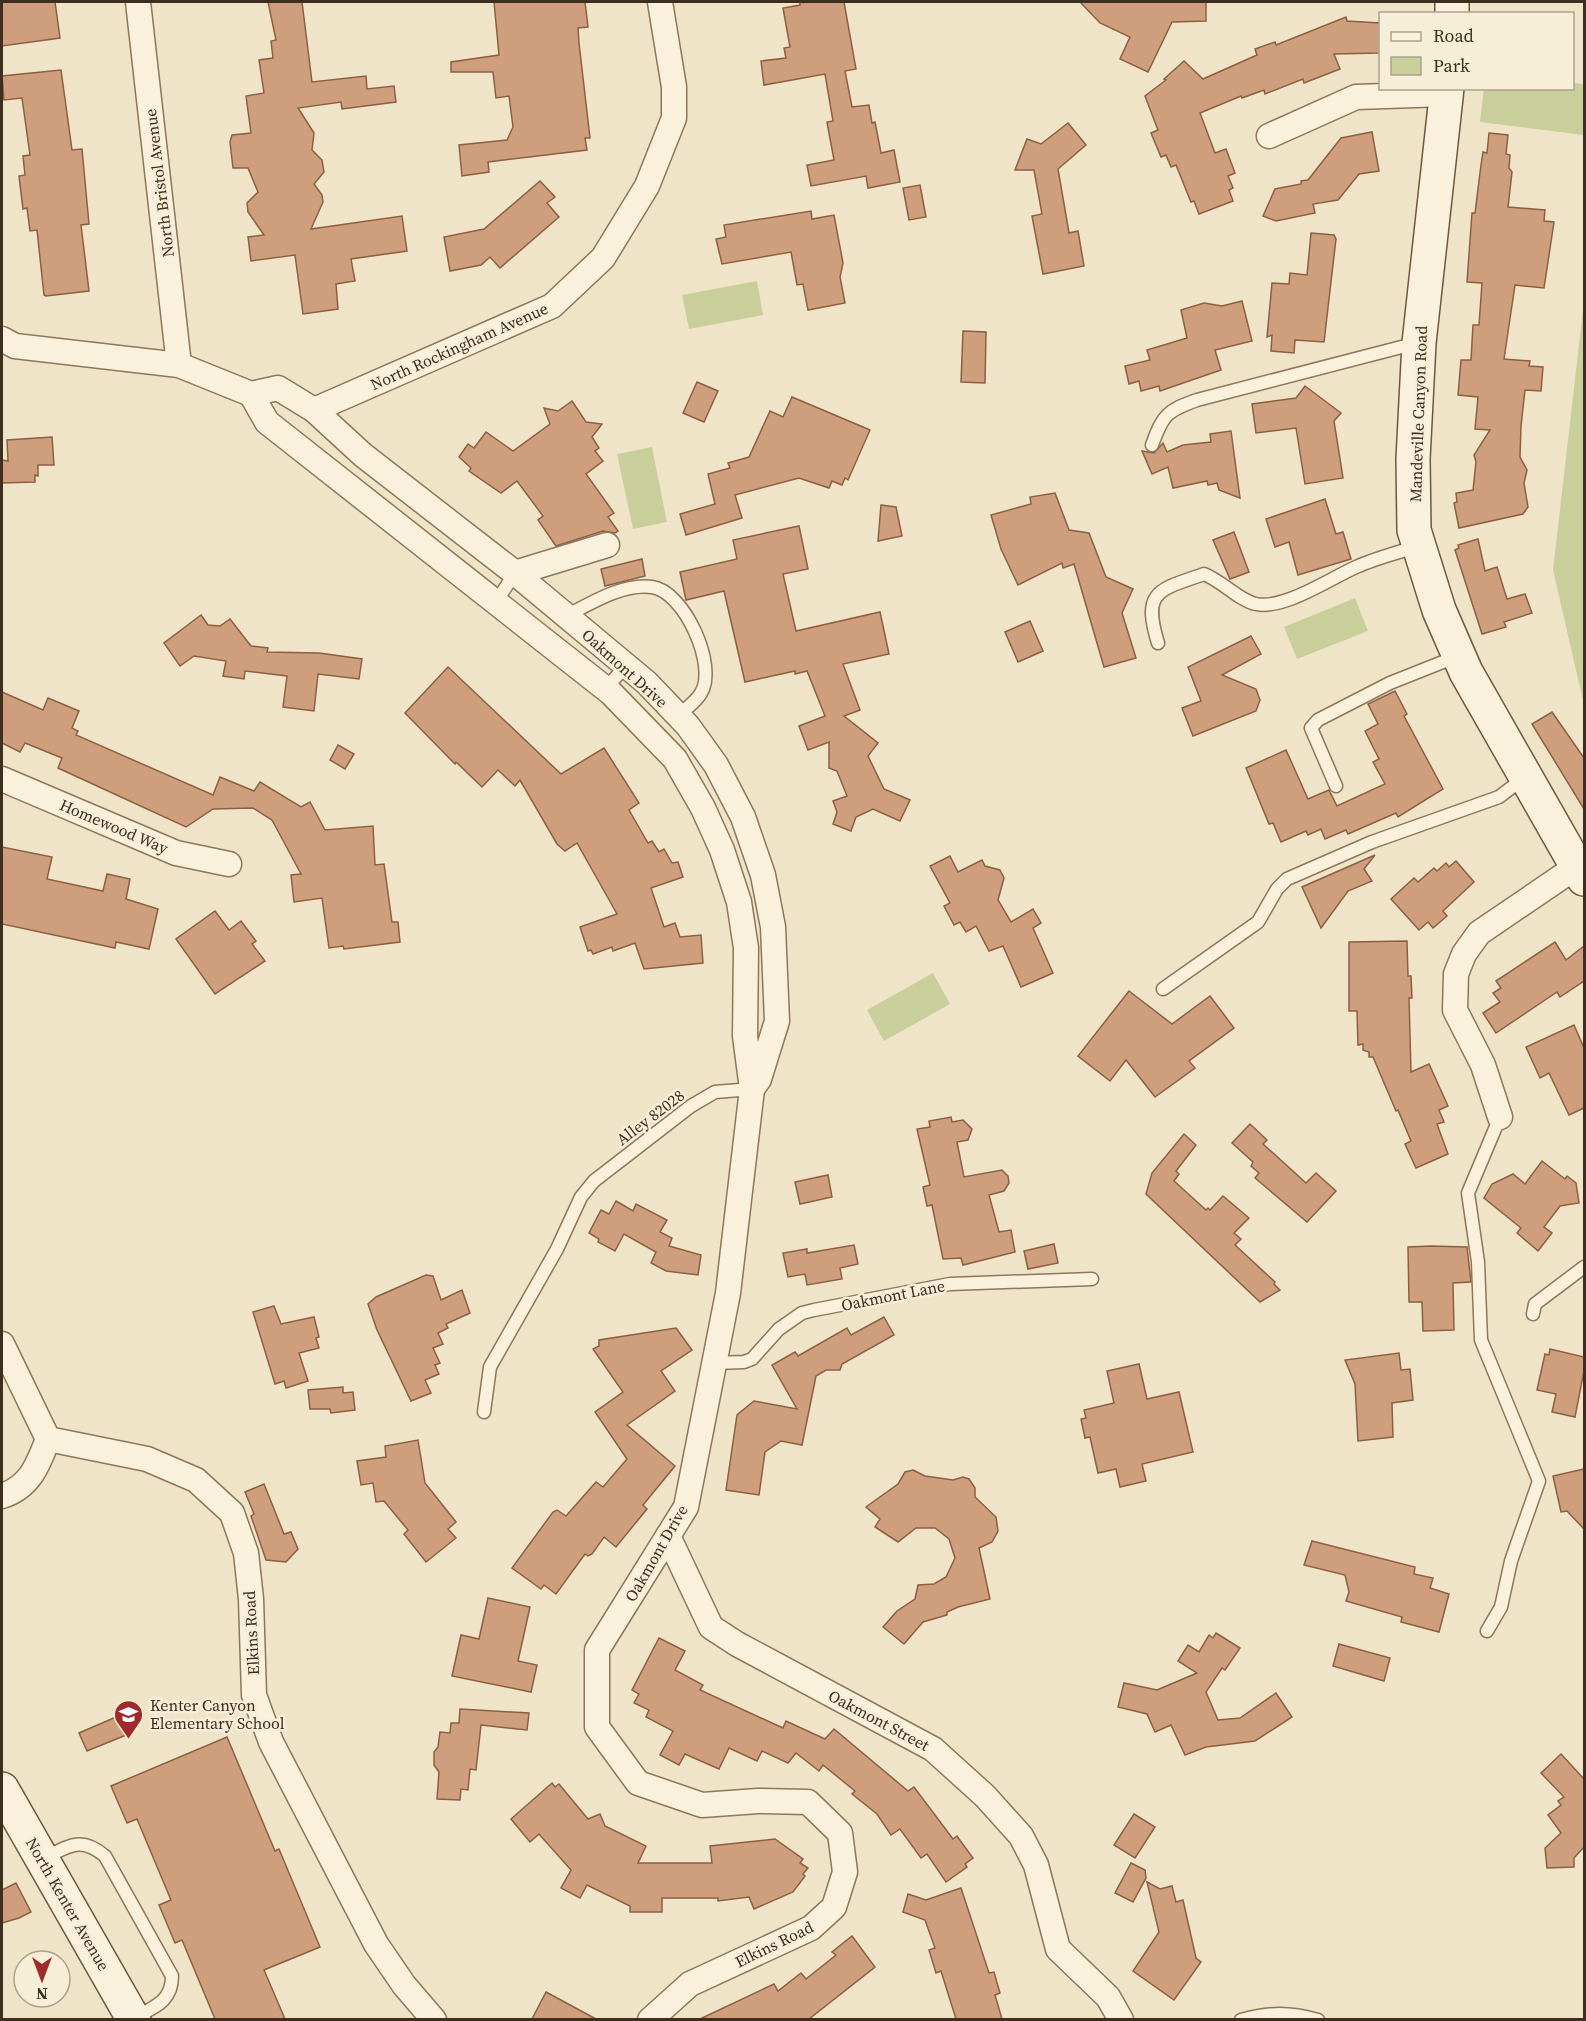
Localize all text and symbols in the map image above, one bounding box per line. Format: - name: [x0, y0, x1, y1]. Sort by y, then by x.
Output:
- legend: [1379, 12, 1574, 90]
- text: Road: [1433, 23, 1474, 48]
- text: Park: [1433, 53, 1470, 78]
- street label: North Bristol Avenue: [139, 108, 179, 258]
- street label: North Rockingham Avenue: [367, 297, 551, 395]
- street label: Mandeville Canyon Road: [1404, 325, 1432, 503]
- street label: Oakmont Drive: [577, 624, 673, 712]
- street label: Homewood Way: [56, 793, 172, 859]
- street label: Alley 82028: [611, 1084, 689, 1150]
- street label: Oakmont Lane: [839, 1274, 947, 1316]
- street label: Oakmont Drive: [619, 1501, 693, 1605]
- street label: Elkins Road: [238, 1590, 264, 1676]
- street label: Oakmont Street: [825, 1684, 934, 1756]
- place label: Kenter Canyon Elementary School: [150, 1694, 285, 1734]
- school or university icon: Kenter Canyon Elementary School: [113, 1698, 145, 1740]
- street label: North Kenter Avenue: [21, 1833, 115, 1975]
- street label: Elkins Road: [731, 1916, 817, 1972]
- north arrow: [12, 1949, 72, 2009]
- text: N: [36, 1983, 48, 2005]

